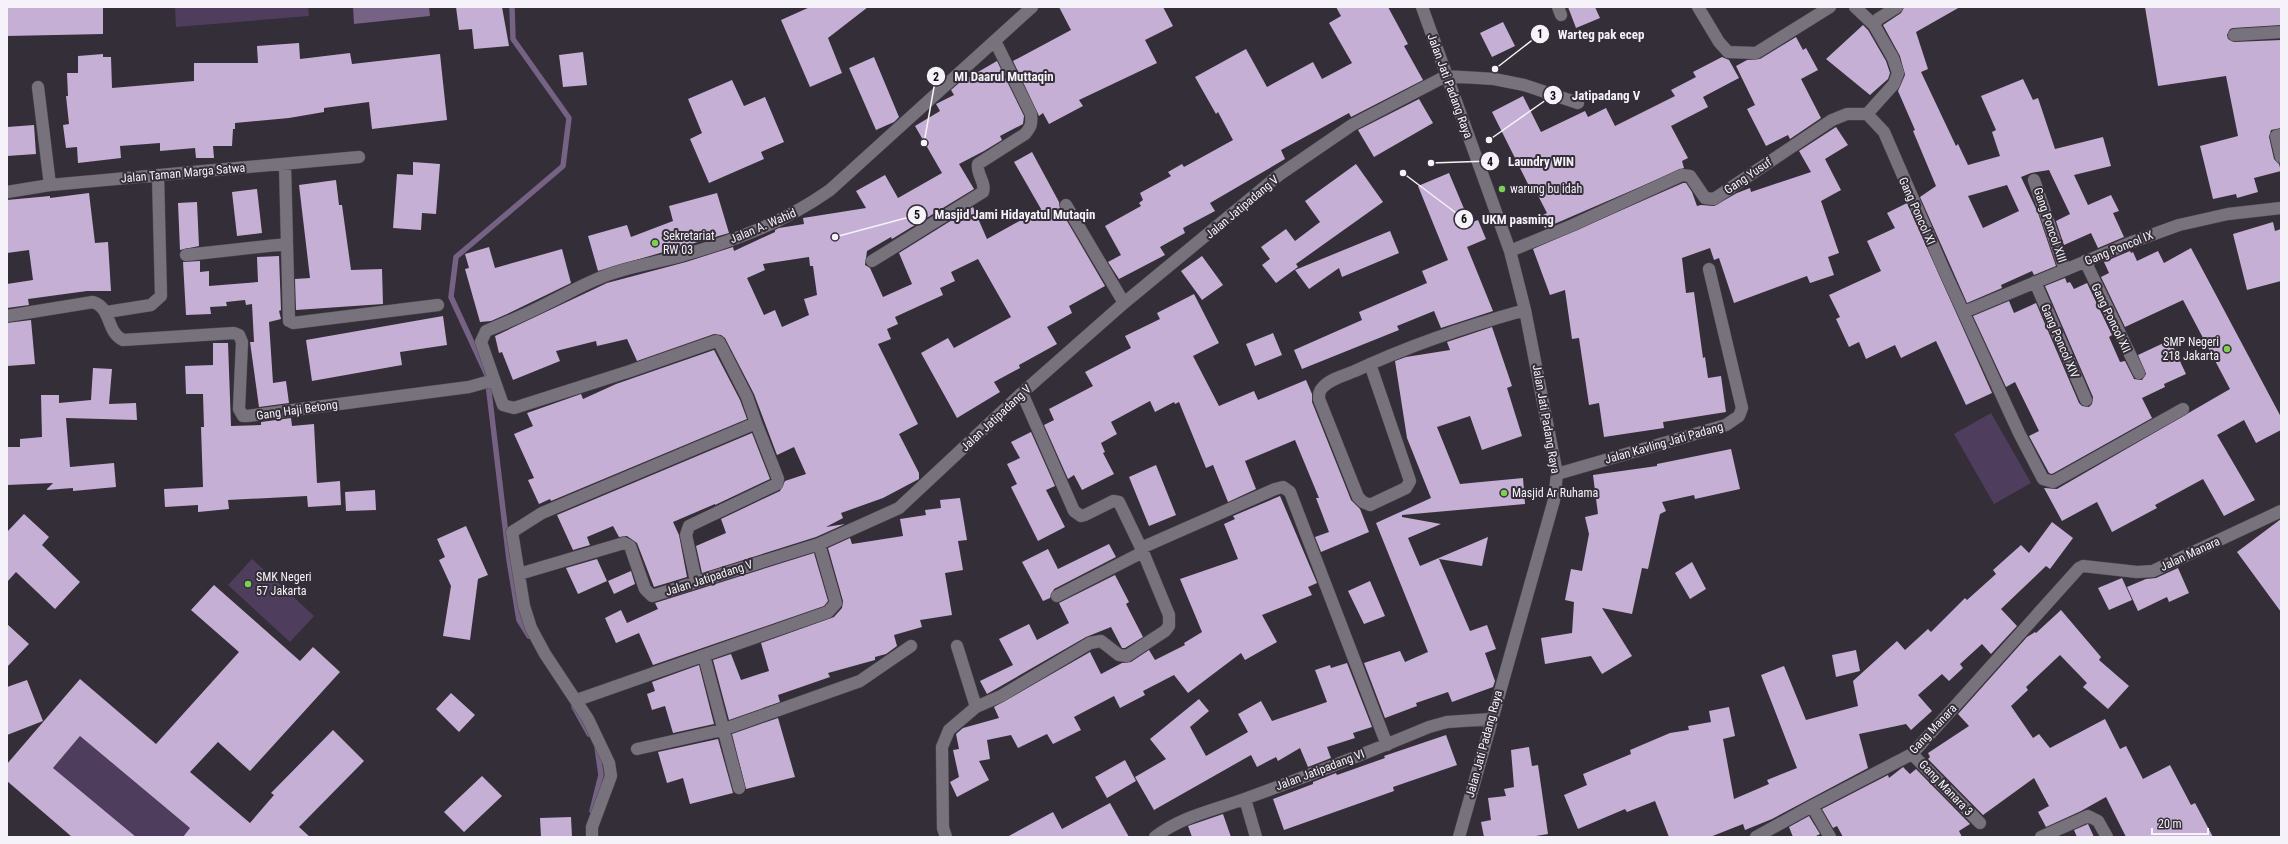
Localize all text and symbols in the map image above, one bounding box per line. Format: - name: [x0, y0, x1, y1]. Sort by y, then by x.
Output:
- callout: Warteg pak ecep: [1530, 22, 1652, 47]
- text: 1: [1537, 27, 1543, 41]
- text: Warteg pak ecep: [1558, 27, 1644, 42]
- street label: Jalan Jati Padang Raya: [1425, 32, 1476, 141]
- callout: MI Daarul Muttaqin: [926, 64, 1062, 89]
- text: MI Daarul Muttaqin: [954, 69, 1054, 84]
- text: 2: [933, 70, 939, 84]
- callout: Jatipadang V: [1543, 83, 1648, 108]
- text: Jatipadang V: [1572, 88, 1641, 103]
- text: 3: [1550, 89, 1556, 103]
- callout: Laundry WIN: [1480, 149, 1582, 174]
- text: Laundry WIN: [1508, 154, 1574, 169]
- text: 4: [1487, 155, 1493, 169]
- street label: Gang Yusuf: [1722, 155, 1775, 197]
- street label: Jalan Taman Marga Satwa: [120, 161, 246, 185]
- street label: Jalan Jatipadang V: [1203, 172, 1282, 242]
- street label: Gang Poncol XI: [1896, 175, 1938, 247]
- place label: warung bu idah: [1510, 182, 1582, 196]
- marker: warung bu idah: [1497, 184, 1507, 194]
- street label: Gang Poncol XIII: [2031, 186, 2069, 264]
- callout: Masjid Jami Hidayatul Mutaqin: [907, 202, 1104, 227]
- street label: Jalan A. Wahid: [728, 206, 798, 246]
- text: Masjid Jami Hidayatul Mutaqin: [935, 207, 1095, 222]
- callout: UKM pasming: [1454, 207, 1562, 232]
- text: 5: [914, 208, 920, 222]
- text: 6: [1461, 212, 1467, 226]
- text: UKM pasming: [1482, 212, 1554, 227]
- street label: Gang Poncol IX: [2083, 228, 2156, 268]
- place label: Sekretariat RW 03: [663, 229, 715, 257]
- marker: Sekretariat RW 03: [650, 238, 660, 248]
- street label: Gang Poncol XII: [2088, 281, 2134, 355]
- street label: Gang Poncol XIV: [2038, 302, 2082, 380]
- place label: SMP Negeri 218 Jakarta: [2163, 335, 2219, 363]
- marker: SMP Negeri 218 Jakarta: [2222, 344, 2232, 354]
- street label: Jalan Jati Padang Raya: [1530, 363, 1563, 475]
- street label: Jalan Jatipadang V: [958, 382, 1034, 454]
- street label: Gang Haji Betong: [255, 397, 339, 423]
- street label: Jalan Kavling Jati Padang: [1603, 419, 1725, 467]
- place label: Masjid Ar Ruhama: [1512, 486, 1599, 500]
- marker: Masjid Ar Ruhama: [1499, 488, 1509, 498]
- street label: Jalan Manara: [2158, 534, 2222, 574]
- street label: Jalan Jatipadang V: [664, 557, 755, 599]
- place label: SMK Negeri 57 Jakarta: [256, 570, 312, 598]
- marker: SMK Negeri 57 Jakarta: [243, 579, 253, 589]
- street label: Jalan Jati Padang Raya: [1463, 689, 1505, 799]
- street label: Gang Manara: [1906, 701, 1960, 757]
- street label: Jalan Jatipadang VI: [1274, 747, 1366, 793]
- street label: Gang Manara 3: [1916, 757, 1976, 819]
- scale bar: [2152, 810, 2208, 836]
- text: 20 m: [2158, 817, 2182, 831]

